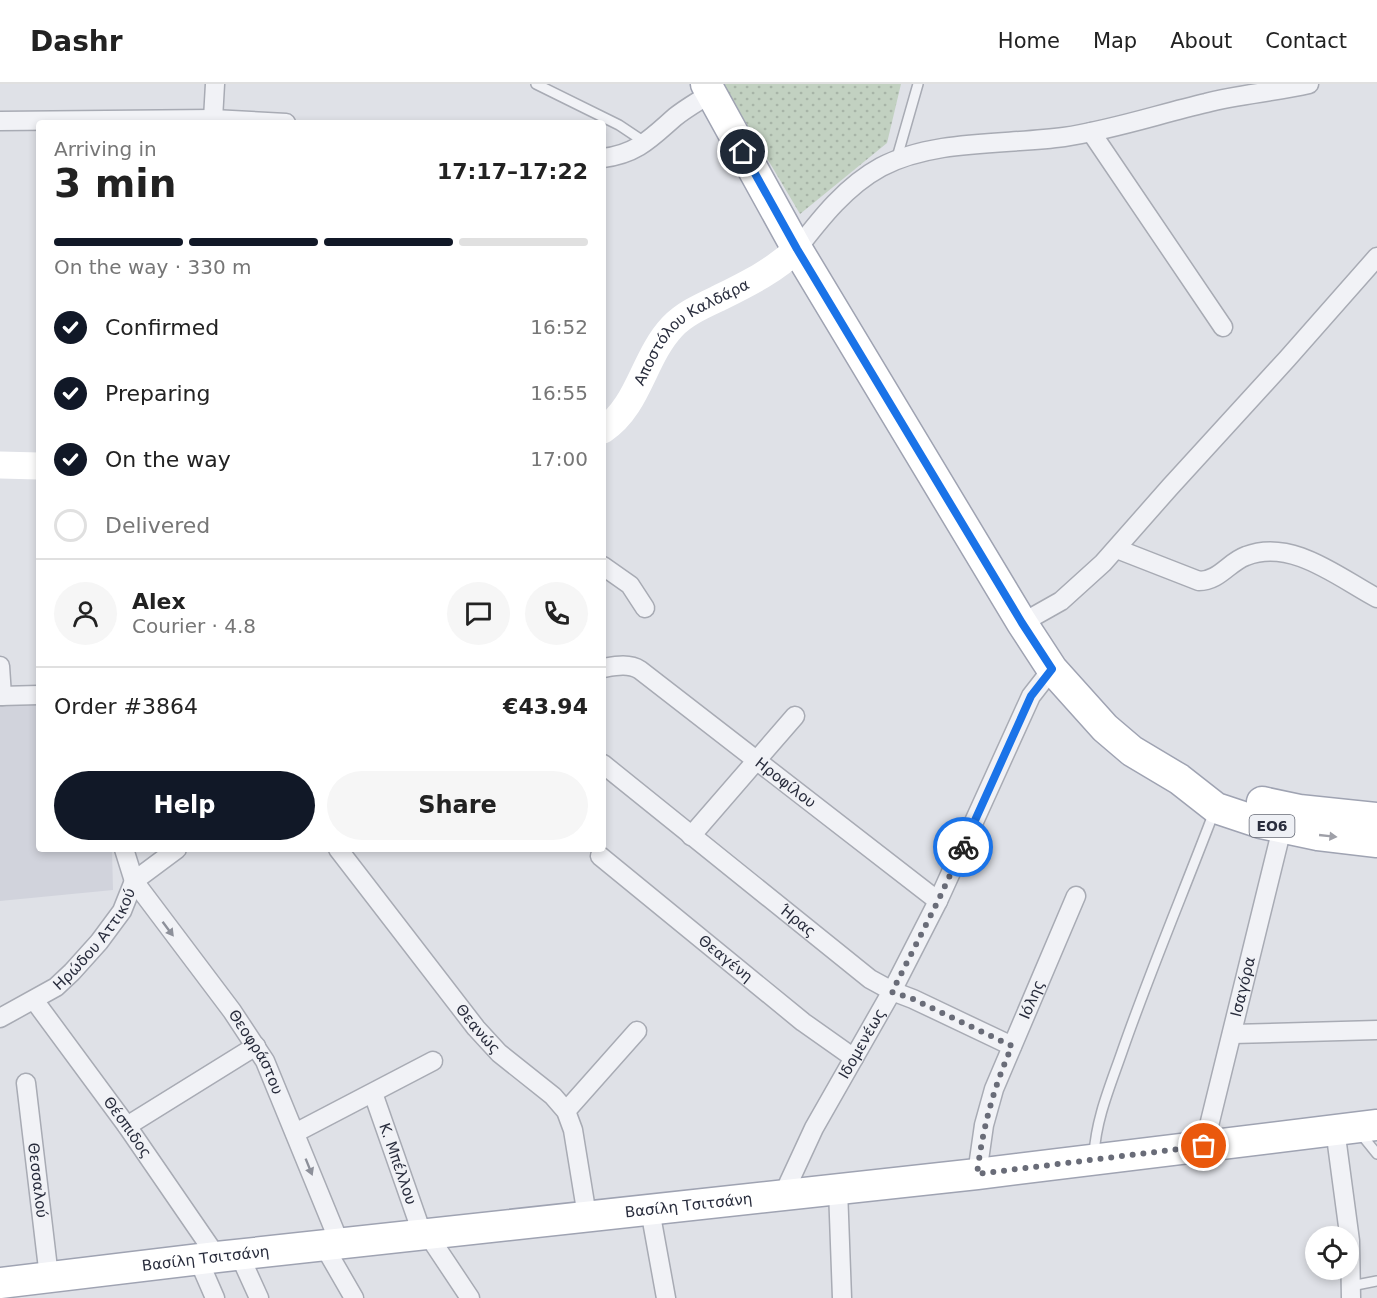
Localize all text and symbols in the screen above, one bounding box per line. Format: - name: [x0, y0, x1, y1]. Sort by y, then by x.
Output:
- text: Dashr: [30, 25, 123, 58]
- text: Home: [998, 29, 1060, 53]
- text: Map: [1093, 29, 1137, 53]
- text: About: [1170, 29, 1232, 53]
- text: Contact: [1265, 29, 1347, 53]
- pin: [717, 126, 768, 177]
- icon: home: [726, 135, 759, 168]
- text: Arriving in: [54, 137, 157, 161]
- text: 17:17–17:22: [437, 159, 588, 184]
- text: 3 min: [54, 161, 176, 206]
- text: On the way · 330 m: [54, 255, 252, 279]
- street label: Αποστόλου Καλδάρα: [630, 275, 752, 388]
- icon: check: [54, 311, 87, 344]
- text: Confirmed: [105, 315, 219, 340]
- text: 16:52: [530, 315, 588, 339]
- icon: check: [54, 377, 87, 410]
- text: Preparing: [105, 381, 211, 406]
- text: 16:55: [530, 381, 588, 405]
- icon: check: [54, 443, 87, 476]
- text: On the way: [105, 447, 231, 472]
- text: 17:00: [530, 447, 588, 471]
- text: Delivered: [105, 513, 210, 538]
- button: person: [54, 582, 117, 645]
- button: chat: [447, 582, 510, 645]
- button: phone: [525, 582, 588, 645]
- text: Alex: [132, 589, 186, 614]
- text: Courier · 4.8: [132, 614, 256, 638]
- text: Order #3864: [54, 694, 198, 719]
- text: €43.94: [503, 694, 588, 719]
- street label: Ηροφίλου: [752, 754, 819, 812]
- button: Help: [54, 771, 315, 840]
- button: Share: [327, 771, 588, 840]
- road number: ΕΟ6: [1250, 815, 1294, 837]
- courier: [933, 817, 993, 877]
- icon: bike: [947, 831, 980, 864]
- one-way arrow: [1319, 832, 1338, 841]
- street label: Ηρώδου Αττικού: [49, 886, 139, 994]
- street label: Ήρας: [775, 900, 819, 941]
- one-way arrow: [162, 921, 174, 936]
- street label: Θεαγένη: [695, 931, 756, 986]
- street label: Ισαγόρα: [1227, 955, 1259, 1019]
- street label: Ιόλης: [1016, 977, 1048, 1022]
- street label: Θεανώς: [452, 1000, 504, 1057]
- street label: Ιδομενέως: [835, 1005, 889, 1082]
- street label: Θεοφράστου: [225, 1006, 287, 1097]
- street label: Θέσπιδος: [100, 1093, 155, 1161]
- pin: [1178, 1120, 1229, 1171]
- street label: Κ. Μπέλλου: [375, 1121, 420, 1207]
- icon: bag: [1187, 1129, 1220, 1162]
- street label: Θεσσαλού: [24, 1142, 51, 1219]
- one-way arrow: [305, 1158, 314, 1176]
- street label: Βασίλη Τσιτσάνη: [624, 1190, 753, 1221]
- map controls: [1305, 1226, 1359, 1280]
- button: locate: [1305, 1226, 1359, 1280]
- street label: Βασίλη Τσιτσάνη: [141, 1242, 270, 1275]

